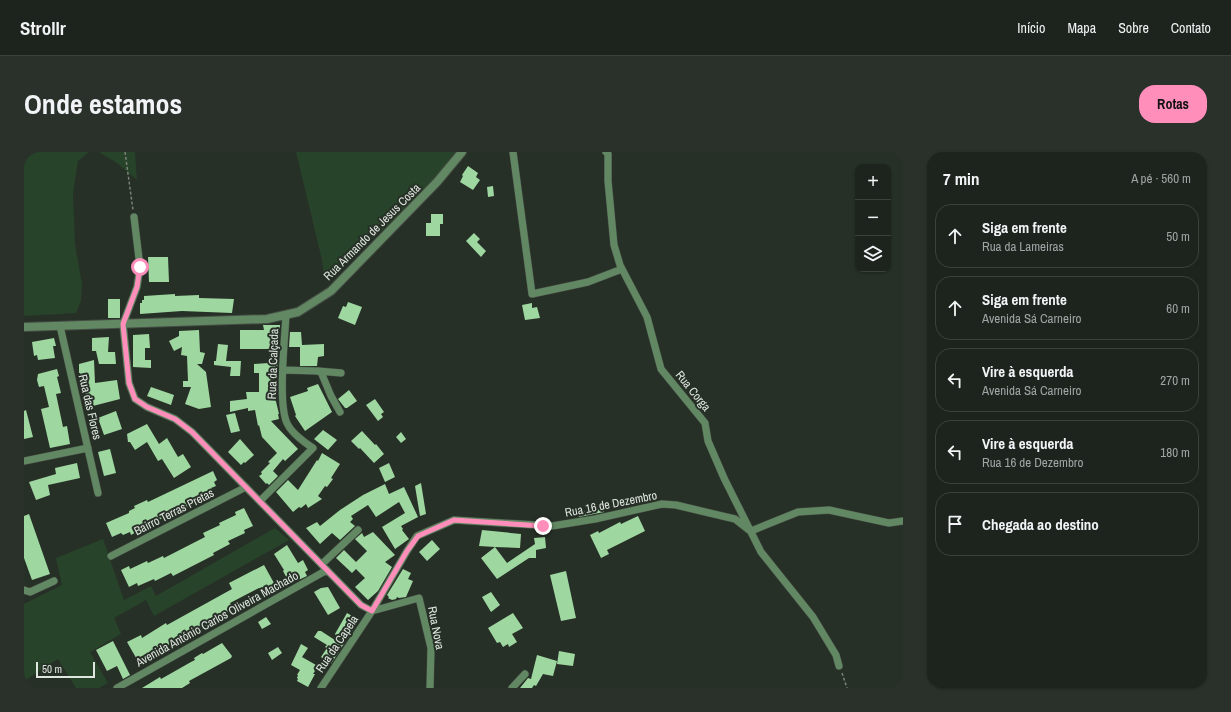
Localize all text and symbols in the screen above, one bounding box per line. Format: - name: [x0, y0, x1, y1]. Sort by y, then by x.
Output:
- text: Strollr: [20, 15, 66, 41]
- text: Início: [1017, 19, 1045, 37]
- text: Mapa: [1067, 19, 1096, 37]
- text: Sobre: [1118, 19, 1149, 37]
- text: Contato: [1171, 19, 1211, 37]
- text: Onde estamos: [24, 85, 182, 123]
- button: Rotas: [1139, 85, 1207, 123]
- map controls: [855, 164, 891, 272]
- button: +: [855, 164, 891, 200]
- text: 7 min: [943, 167, 979, 190]
- text: A pé · 560 m: [1131, 170, 1191, 187]
- street label: Rua Armando de Jesus Costa: [320, 180, 424, 284]
- button: −: [855, 200, 891, 236]
- text: Siga em frente: [982, 217, 1067, 238]
- icon: ahead: [944, 225, 966, 247]
- text: 50 m: [1166, 228, 1190, 245]
- button: layers: [855, 236, 891, 272]
- text: Rua da Lameiras: [982, 238, 1064, 255]
- route start: [131, 258, 149, 276]
- text: Siga em frente: [982, 289, 1067, 310]
- icon: ahead: [944, 297, 966, 319]
- text: 60 m: [1166, 300, 1190, 317]
- text: Avenida Sá Carneiro: [982, 310, 1081, 327]
- street label: Rua da Calçada: [264, 328, 282, 400]
- text: Vire à esquerda: [982, 361, 1073, 382]
- street label: Rua Corga: [672, 367, 715, 415]
- icon: left: [944, 369, 966, 391]
- text: 270 m: [1160, 372, 1190, 389]
- street label: Rua das Flores: [75, 373, 105, 441]
- text: Avenida Sá Carneiro: [982, 382, 1081, 399]
- text: Vire à esquerda: [982, 433, 1073, 454]
- icon: left: [944, 441, 966, 463]
- text: 180 m: [1160, 444, 1190, 461]
- text: Rua 16 de Dezembro: [982, 454, 1083, 471]
- street label: Bairro Terras Pretas: [131, 485, 217, 539]
- street label: Rua 16 de Dezembro: [564, 487, 658, 521]
- icon: arrive: [944, 513, 966, 535]
- text: Chegada ao destino: [982, 514, 1099, 535]
- route end: [534, 517, 552, 535]
- street label: Avenida António Carlos Oliveira Machado: [132, 567, 301, 671]
- street label: Rua Nova: [424, 605, 448, 652]
- street label: Rua da Capela: [312, 612, 362, 676]
- scale bar: [36, 660, 95, 679]
- text: 50 m: [42, 662, 62, 676]

